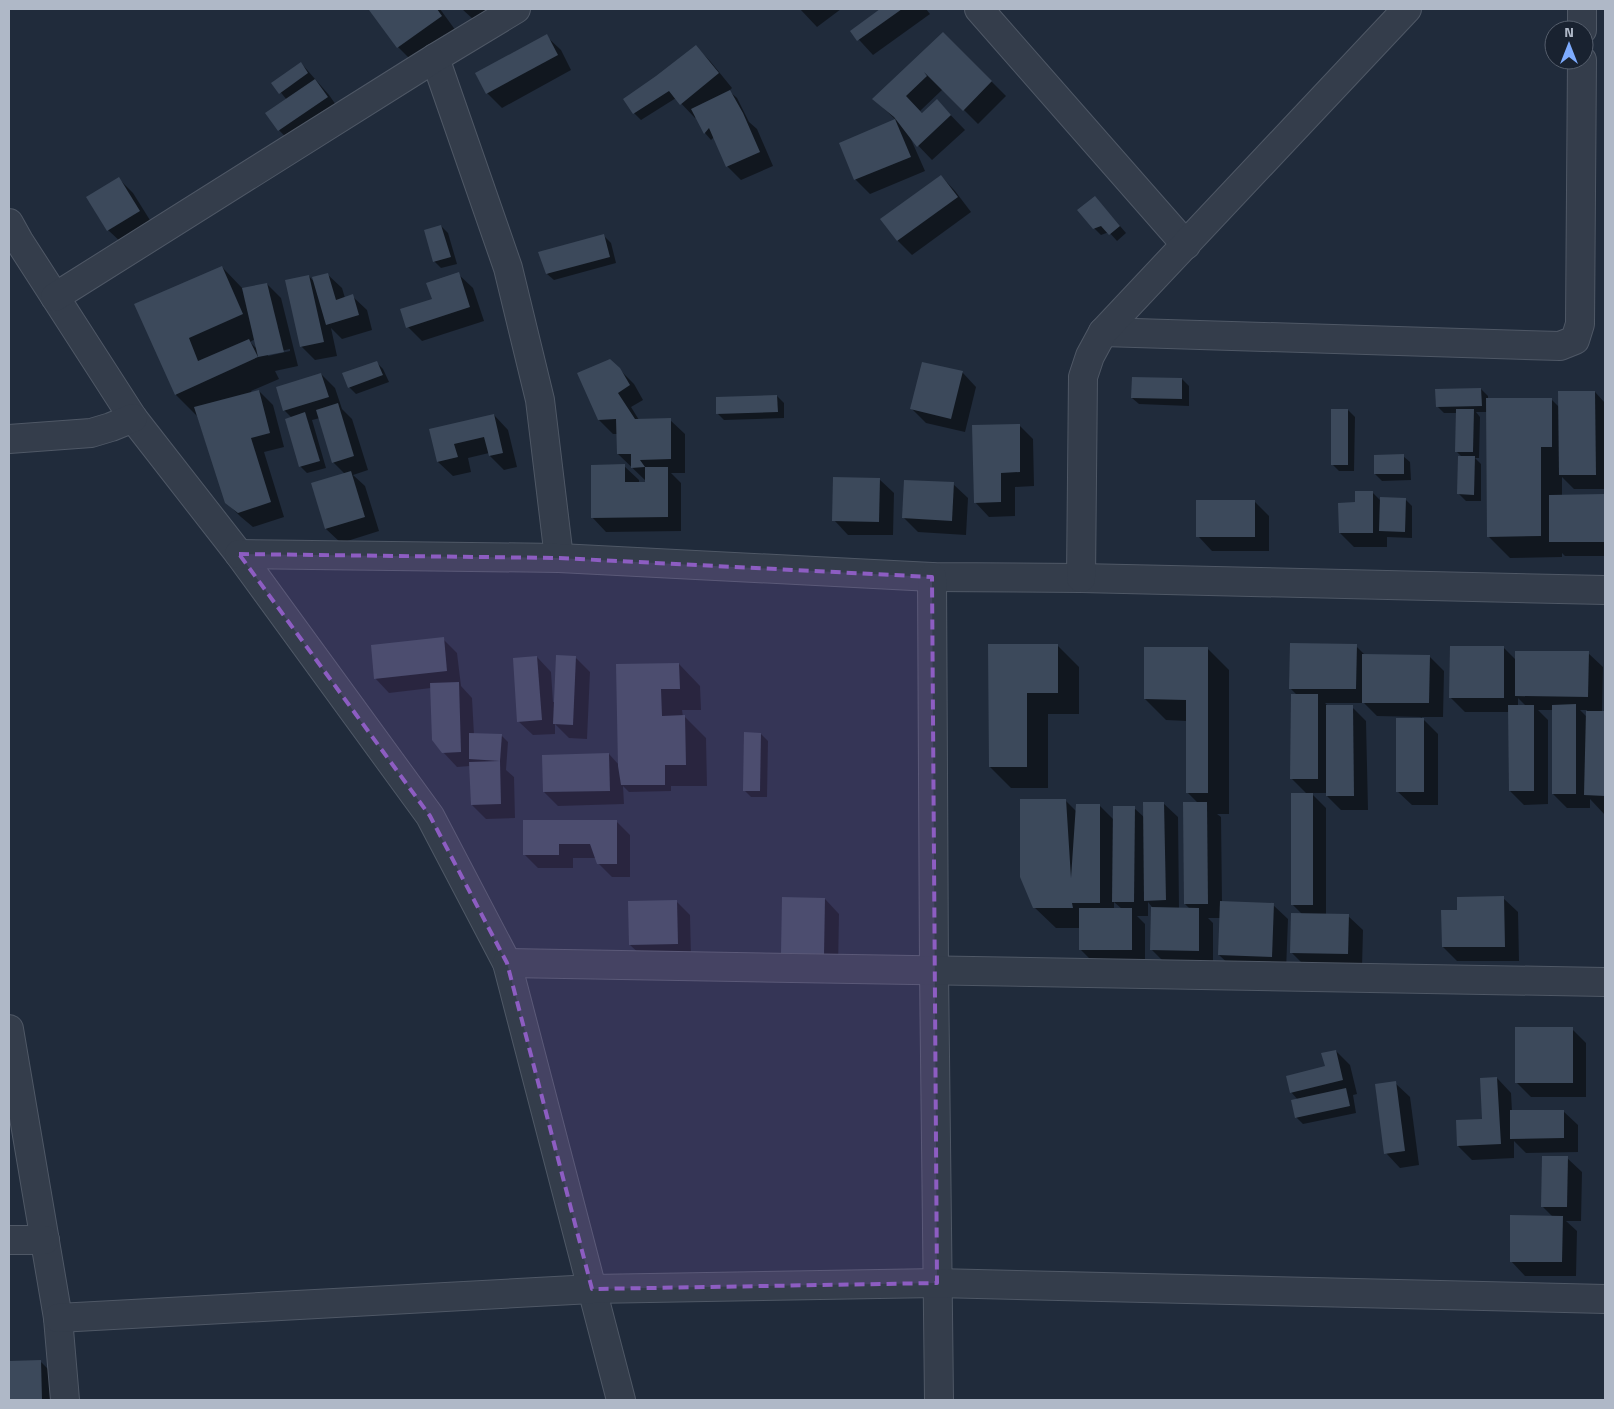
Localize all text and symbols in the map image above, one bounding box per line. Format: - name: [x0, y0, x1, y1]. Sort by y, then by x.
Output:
- north arrow: [1544, 20, 1594, 70]
- text: N: [1564, 21, 1574, 42]

